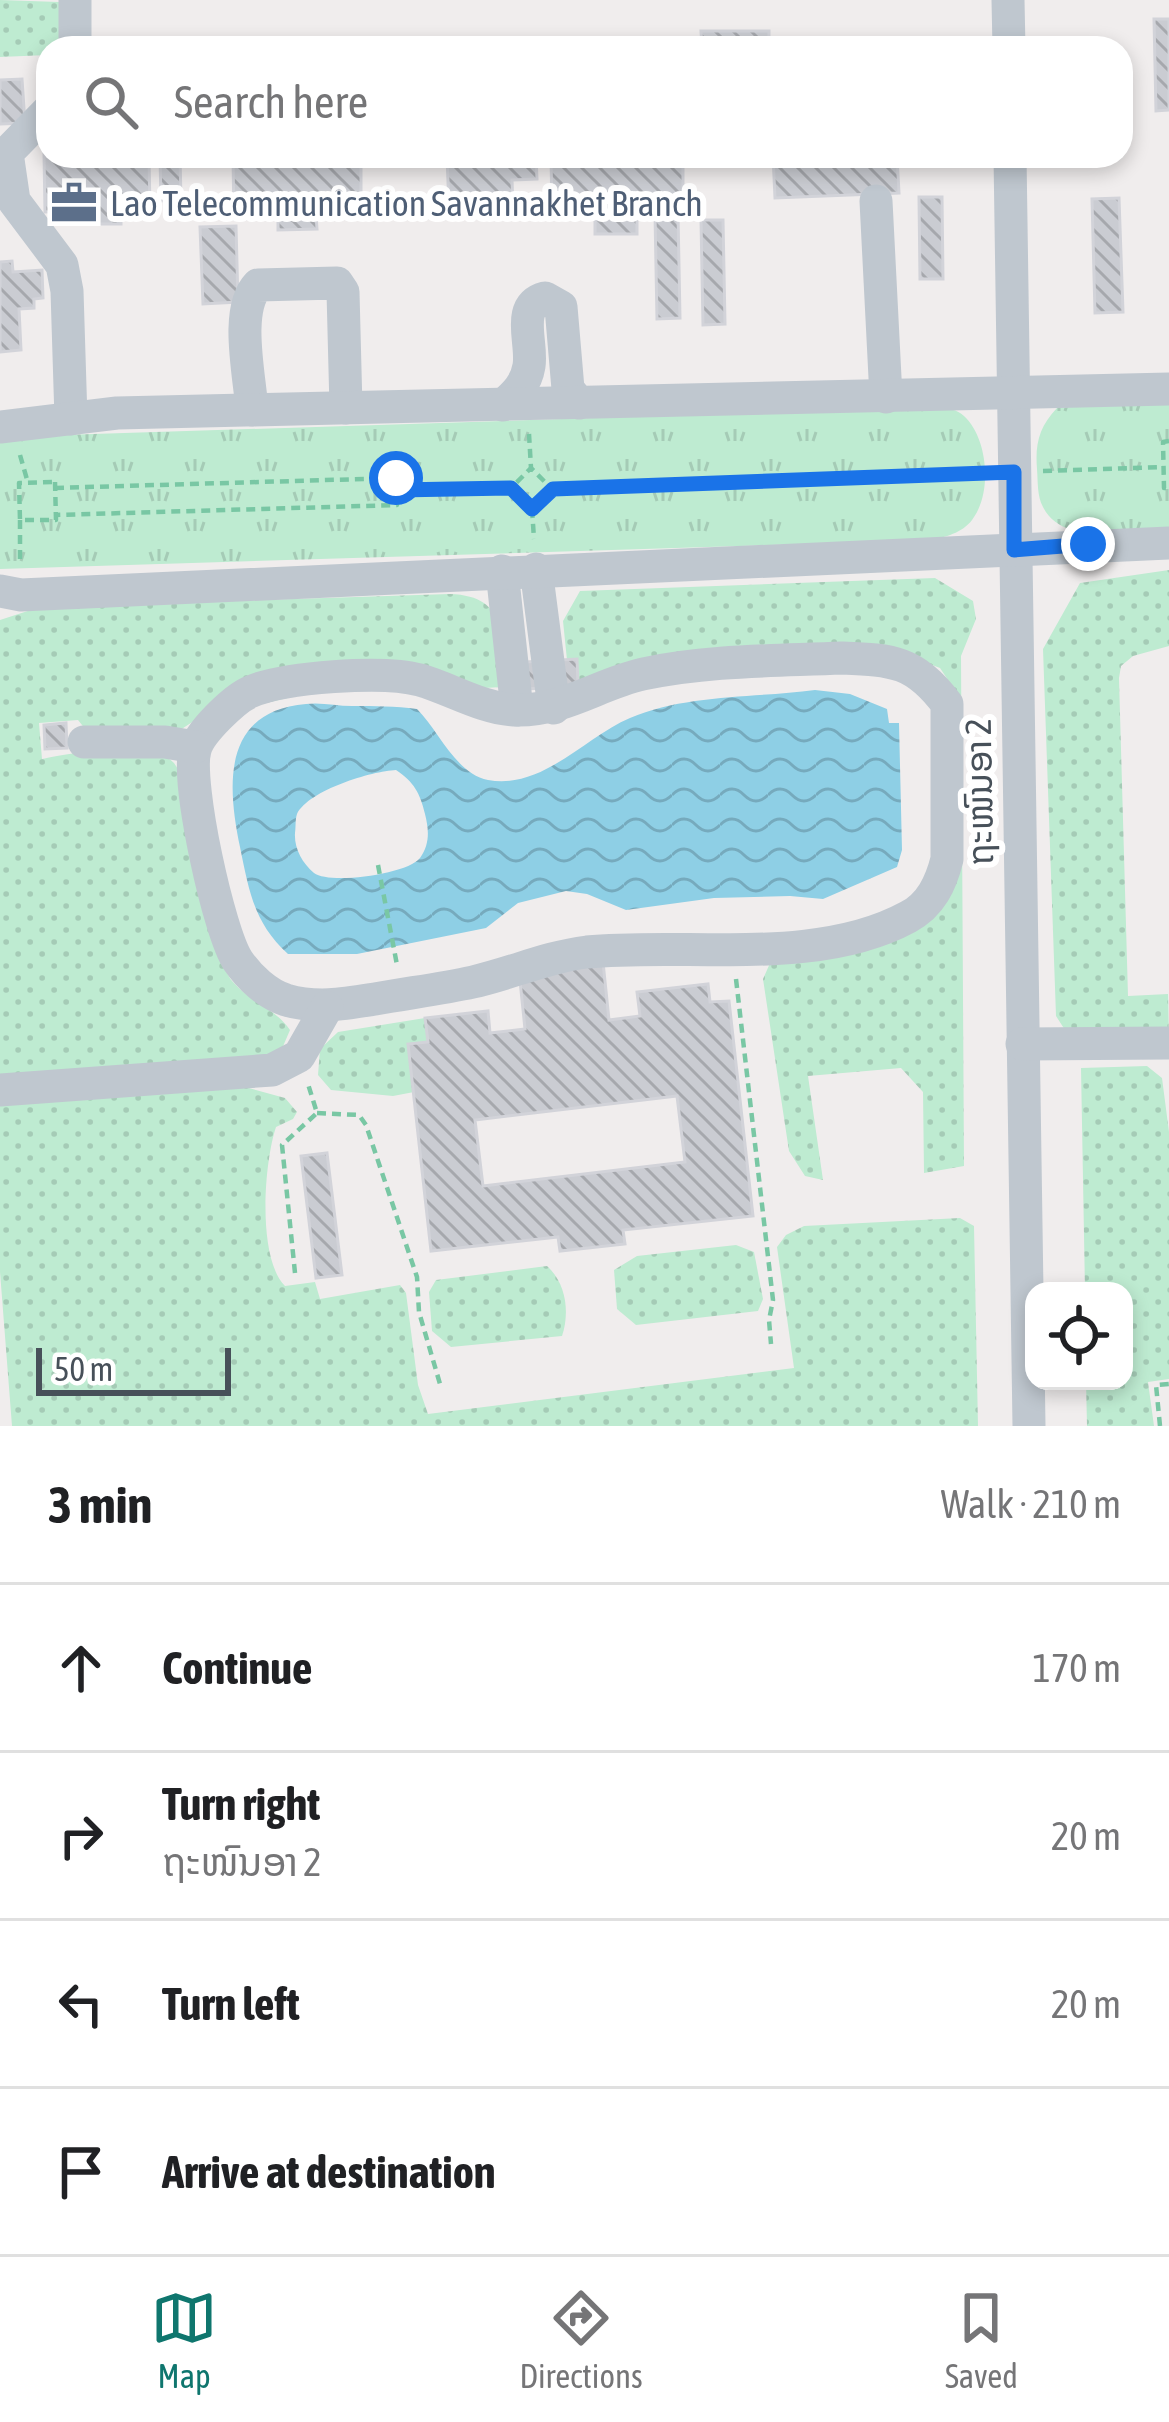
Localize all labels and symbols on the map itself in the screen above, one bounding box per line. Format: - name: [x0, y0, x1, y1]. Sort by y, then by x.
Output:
- office icon: Lao Telecommunication Savannakhet Branch: [49, 178, 99, 228]
- place label: Lao Telecommunication Savannakhet Branch: [110, 182, 703, 224]
- route start: [369, 451, 423, 505]
- route end: [1061, 517, 1115, 571]
- street label: ຖະໜົນອາ 2: [957, 718, 1001, 866]
- scale bar: [36, 1342, 231, 1395]

